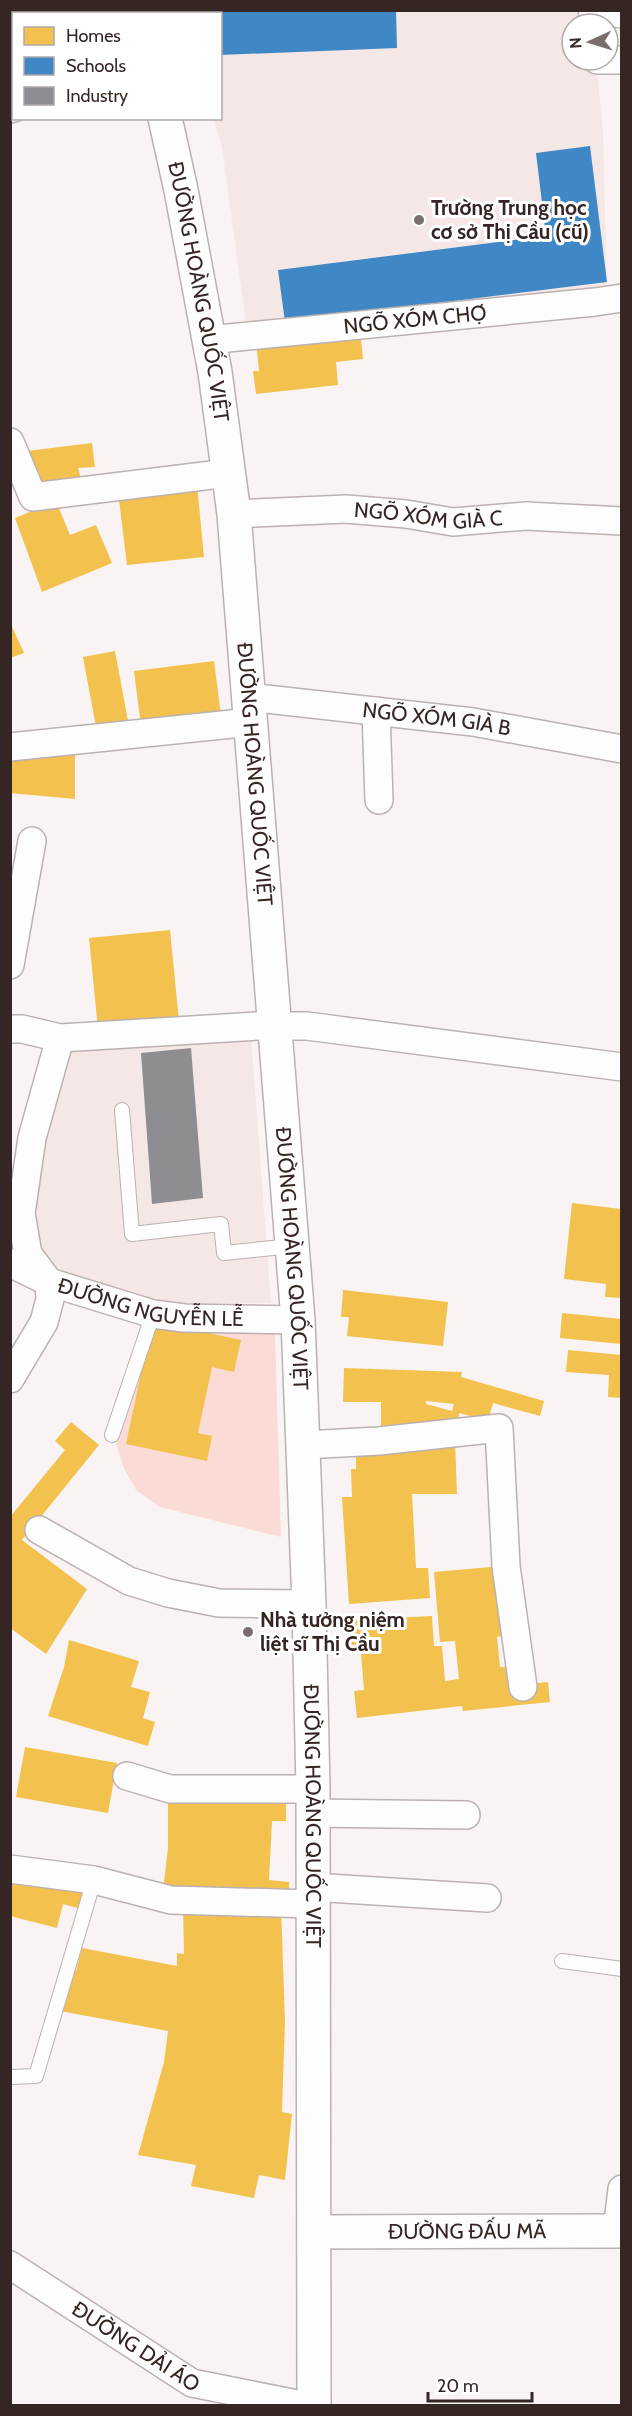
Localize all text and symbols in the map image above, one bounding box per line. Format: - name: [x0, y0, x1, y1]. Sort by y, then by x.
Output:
- legend: [12, 12, 222, 120]
- north arrow: [560, 12, 620, 72]
- text: Homes: [66, 25, 121, 47]
- text: N: [566, 37, 585, 49]
- text: Schools: [66, 55, 126, 77]
- text: Industry: [66, 85, 128, 107]
- street label: ĐƯỜNG HOÀNG QUỐC VIỆT: [163, 159, 235, 423]
- place label: Trường Trung học cơ sở Thị Cầu (cũ): [431, 195, 589, 244]
- marker: Trường Trung học cơ sở Thị Cầu (cũ): [412, 213, 426, 227]
- street label: NGÕ XÓM CHỢ: [342, 300, 488, 339]
- street label: NGÕ XÓM GIÀ C: [353, 497, 504, 534]
- street label: ĐƯỜNG HOÀNG QUỐC VIỆT: [232, 641, 278, 907]
- street label: NGÕ XÓM GIÀ B: [361, 697, 513, 741]
- street label: ĐƯỜNG HOÀNG QUỐC VIỆT: [271, 1126, 314, 1391]
- street label: ĐƯỜNG NGUYỄN LỄ: [55, 1272, 244, 1331]
- place label: Nhà tưởng niệm liệt sĩ Thị Cầu: [260, 1607, 405, 1656]
- marker: Nhà tưởng niệm liệt sĩ Thị Cầu: [241, 1625, 255, 1639]
- street label: ĐƯỜNG HOÀNG QUỐC VIỆT: [299, 1684, 329, 1948]
- street label: ĐƯỜNG ĐẤU MÃ: [388, 2215, 546, 2244]
- street label: ĐƯỜNG DẢI ÁO: [68, 2296, 205, 2397]
- scale bar: [428, 2365, 532, 2403]
- text: 20 m: [437, 2375, 479, 2397]

